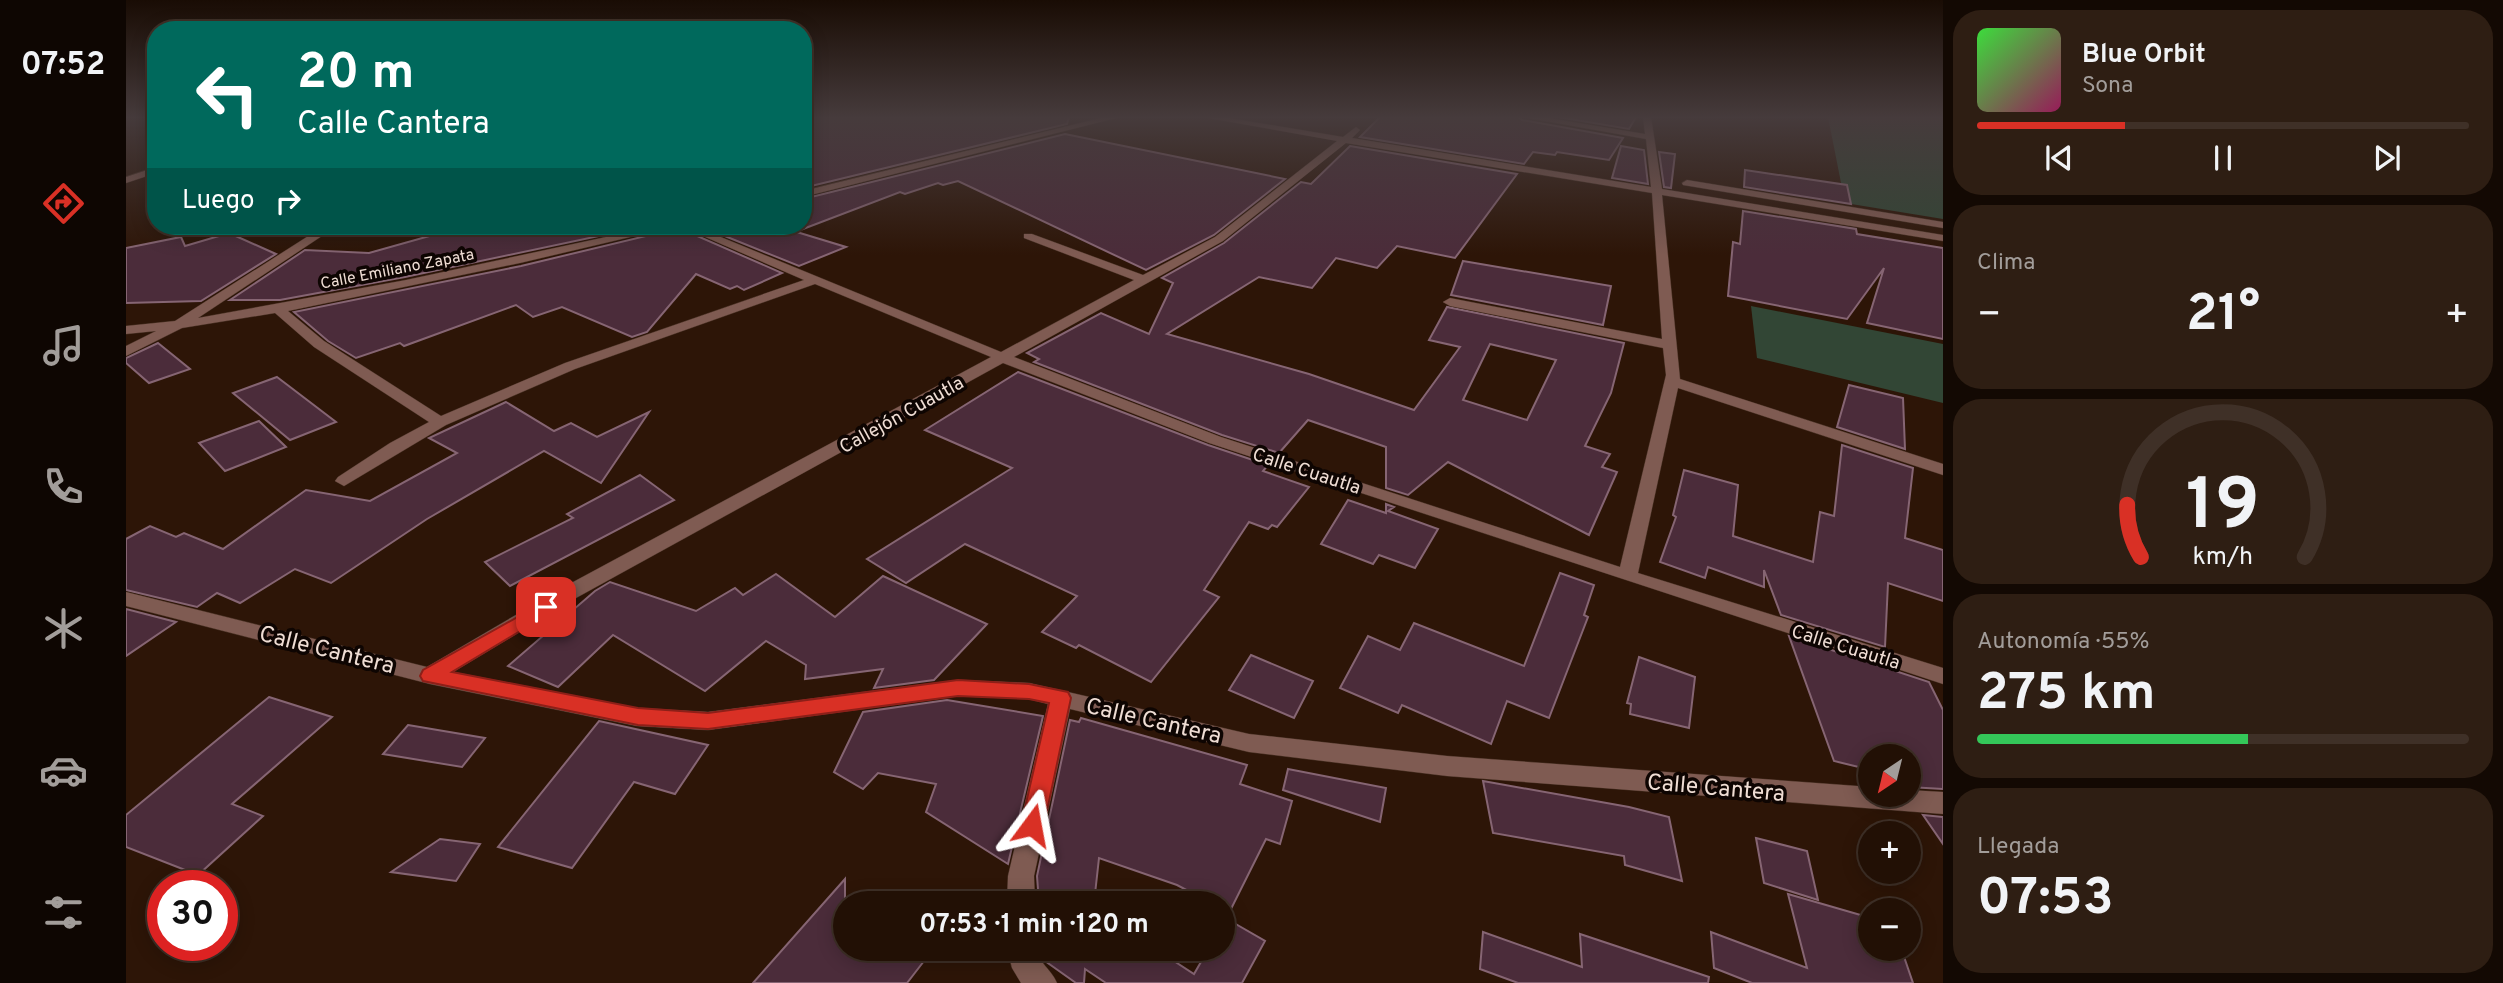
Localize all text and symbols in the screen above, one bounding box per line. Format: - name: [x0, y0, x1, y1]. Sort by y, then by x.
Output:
- text: Blue Orbit: [2082, 39, 2206, 72]
- text: 20 m: [297, 44, 414, 106]
- text: 07:52: [21, 46, 105, 86]
- icon: left: [182, 49, 273, 140]
- text: Sona: [2082, 72, 2133, 101]
- text: Calle Cantera: [297, 105, 489, 145]
- icon: previous: [2040, 139, 2078, 177]
- icon: pause: [2204, 139, 2242, 177]
- icon: next: [2368, 139, 2406, 177]
- icon: directions: [39, 179, 88, 228]
- icon: right: [269, 182, 307, 220]
- text: Luego: [182, 185, 255, 218]
- street label: Calle Emiliano Zapata: [319, 245, 476, 295]
- text: Clima: [1977, 249, 2035, 278]
- text: 21°: [2186, 283, 2260, 349]
- text: −: [1977, 292, 2002, 341]
- text: +: [2444, 292, 2469, 341]
- icon: music: [39, 321, 88, 370]
- street label: Callejón Cuautla: [836, 372, 968, 460]
- street label: Calle Cuautla: [1249, 443, 1364, 501]
- icon: phone: [39, 462, 88, 511]
- text: 19: [2186, 464, 2260, 556]
- text: km/h: [2193, 542, 2253, 574]
- pin: [516, 577, 576, 637]
- icon: arrive: [527, 588, 565, 626]
- icon: climate: [39, 604, 88, 653]
- street label: Calle Cuautla: [1788, 620, 1903, 676]
- street label: Calle Cantera: [256, 621, 397, 682]
- text: Autonomía · 55%: [1977, 628, 2149, 657]
- text: 275 km: [1977, 662, 2156, 728]
- street label: Calle Cantera: [1083, 693, 1224, 752]
- north arrow: [1858, 744, 1922, 807]
- map controls: [1858, 744, 1921, 961]
- icon: car: [39, 746, 88, 795]
- street label: Calle Cantera: [1646, 769, 1786, 810]
- position arrow: [995, 788, 1069, 862]
- button: +: [1858, 821, 1921, 884]
- text: Llegada: [1977, 833, 2059, 862]
- text: 07:53: [1977, 867, 2114, 933]
- speed limit sign: 30: [147, 870, 238, 961]
- icon: filters: [39, 888, 88, 937]
- button: −: [1858, 898, 1921, 961]
- text: 07:53 · 1 min · 120 m: [919, 909, 1149, 942]

